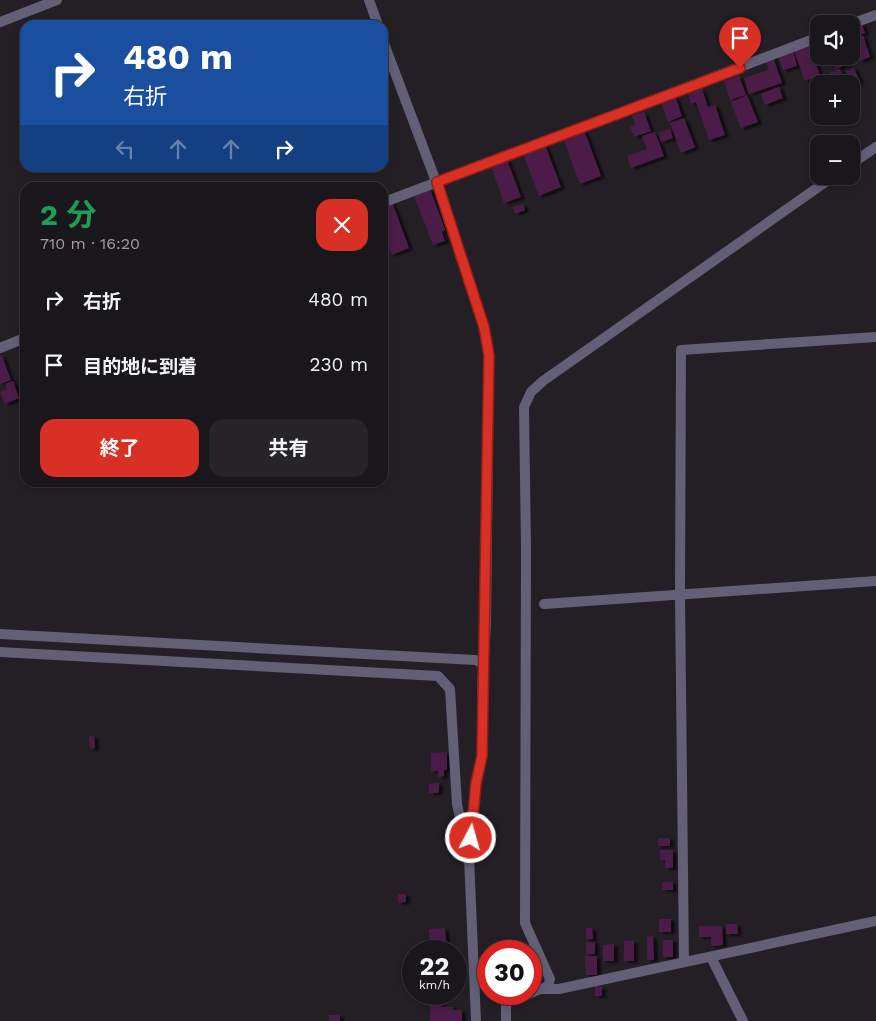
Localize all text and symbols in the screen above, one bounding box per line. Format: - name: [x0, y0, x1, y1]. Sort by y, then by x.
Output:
- map controls: [810, 15, 860, 185]
- button: sound: [810, 15, 860, 65]
- pin: [719, 17, 761, 68]
- icon: arrive: [726, 24, 754, 52]
- text: 480 m: [123, 36, 233, 78]
- icon: right: [40, 40, 105, 105]
- button: +: [810, 75, 860, 125]
- text: 右折: [123, 84, 167, 109]
- icon: left: [111, 135, 139, 163]
- icon: ahead: [164, 135, 192, 163]
- icon: ahead: [217, 135, 245, 163]
- icon: right: [270, 135, 298, 163]
- button: −: [810, 135, 860, 185]
- text: 2 分: [40, 197, 96, 232]
- button: close: [316, 199, 368, 251]
- text: 710 m · 16:20: [40, 234, 140, 253]
- icon: right: [40, 286, 68, 314]
- text: 480 m: [308, 288, 368, 311]
- text: 右折: [83, 290, 121, 313]
- icon: arrive: [40, 351, 68, 379]
- text: 230 m: [309, 353, 368, 376]
- text: 目的地に到着: [83, 355, 197, 378]
- button: 終了: [40, 419, 199, 477]
- button: 共有: [209, 419, 368, 477]
- position arrow: [444, 811, 496, 863]
- speed limit sign: 30: [477, 940, 542, 1005]
- text: 22: [420, 952, 449, 981]
- text: km/h: [419, 978, 450, 992]

